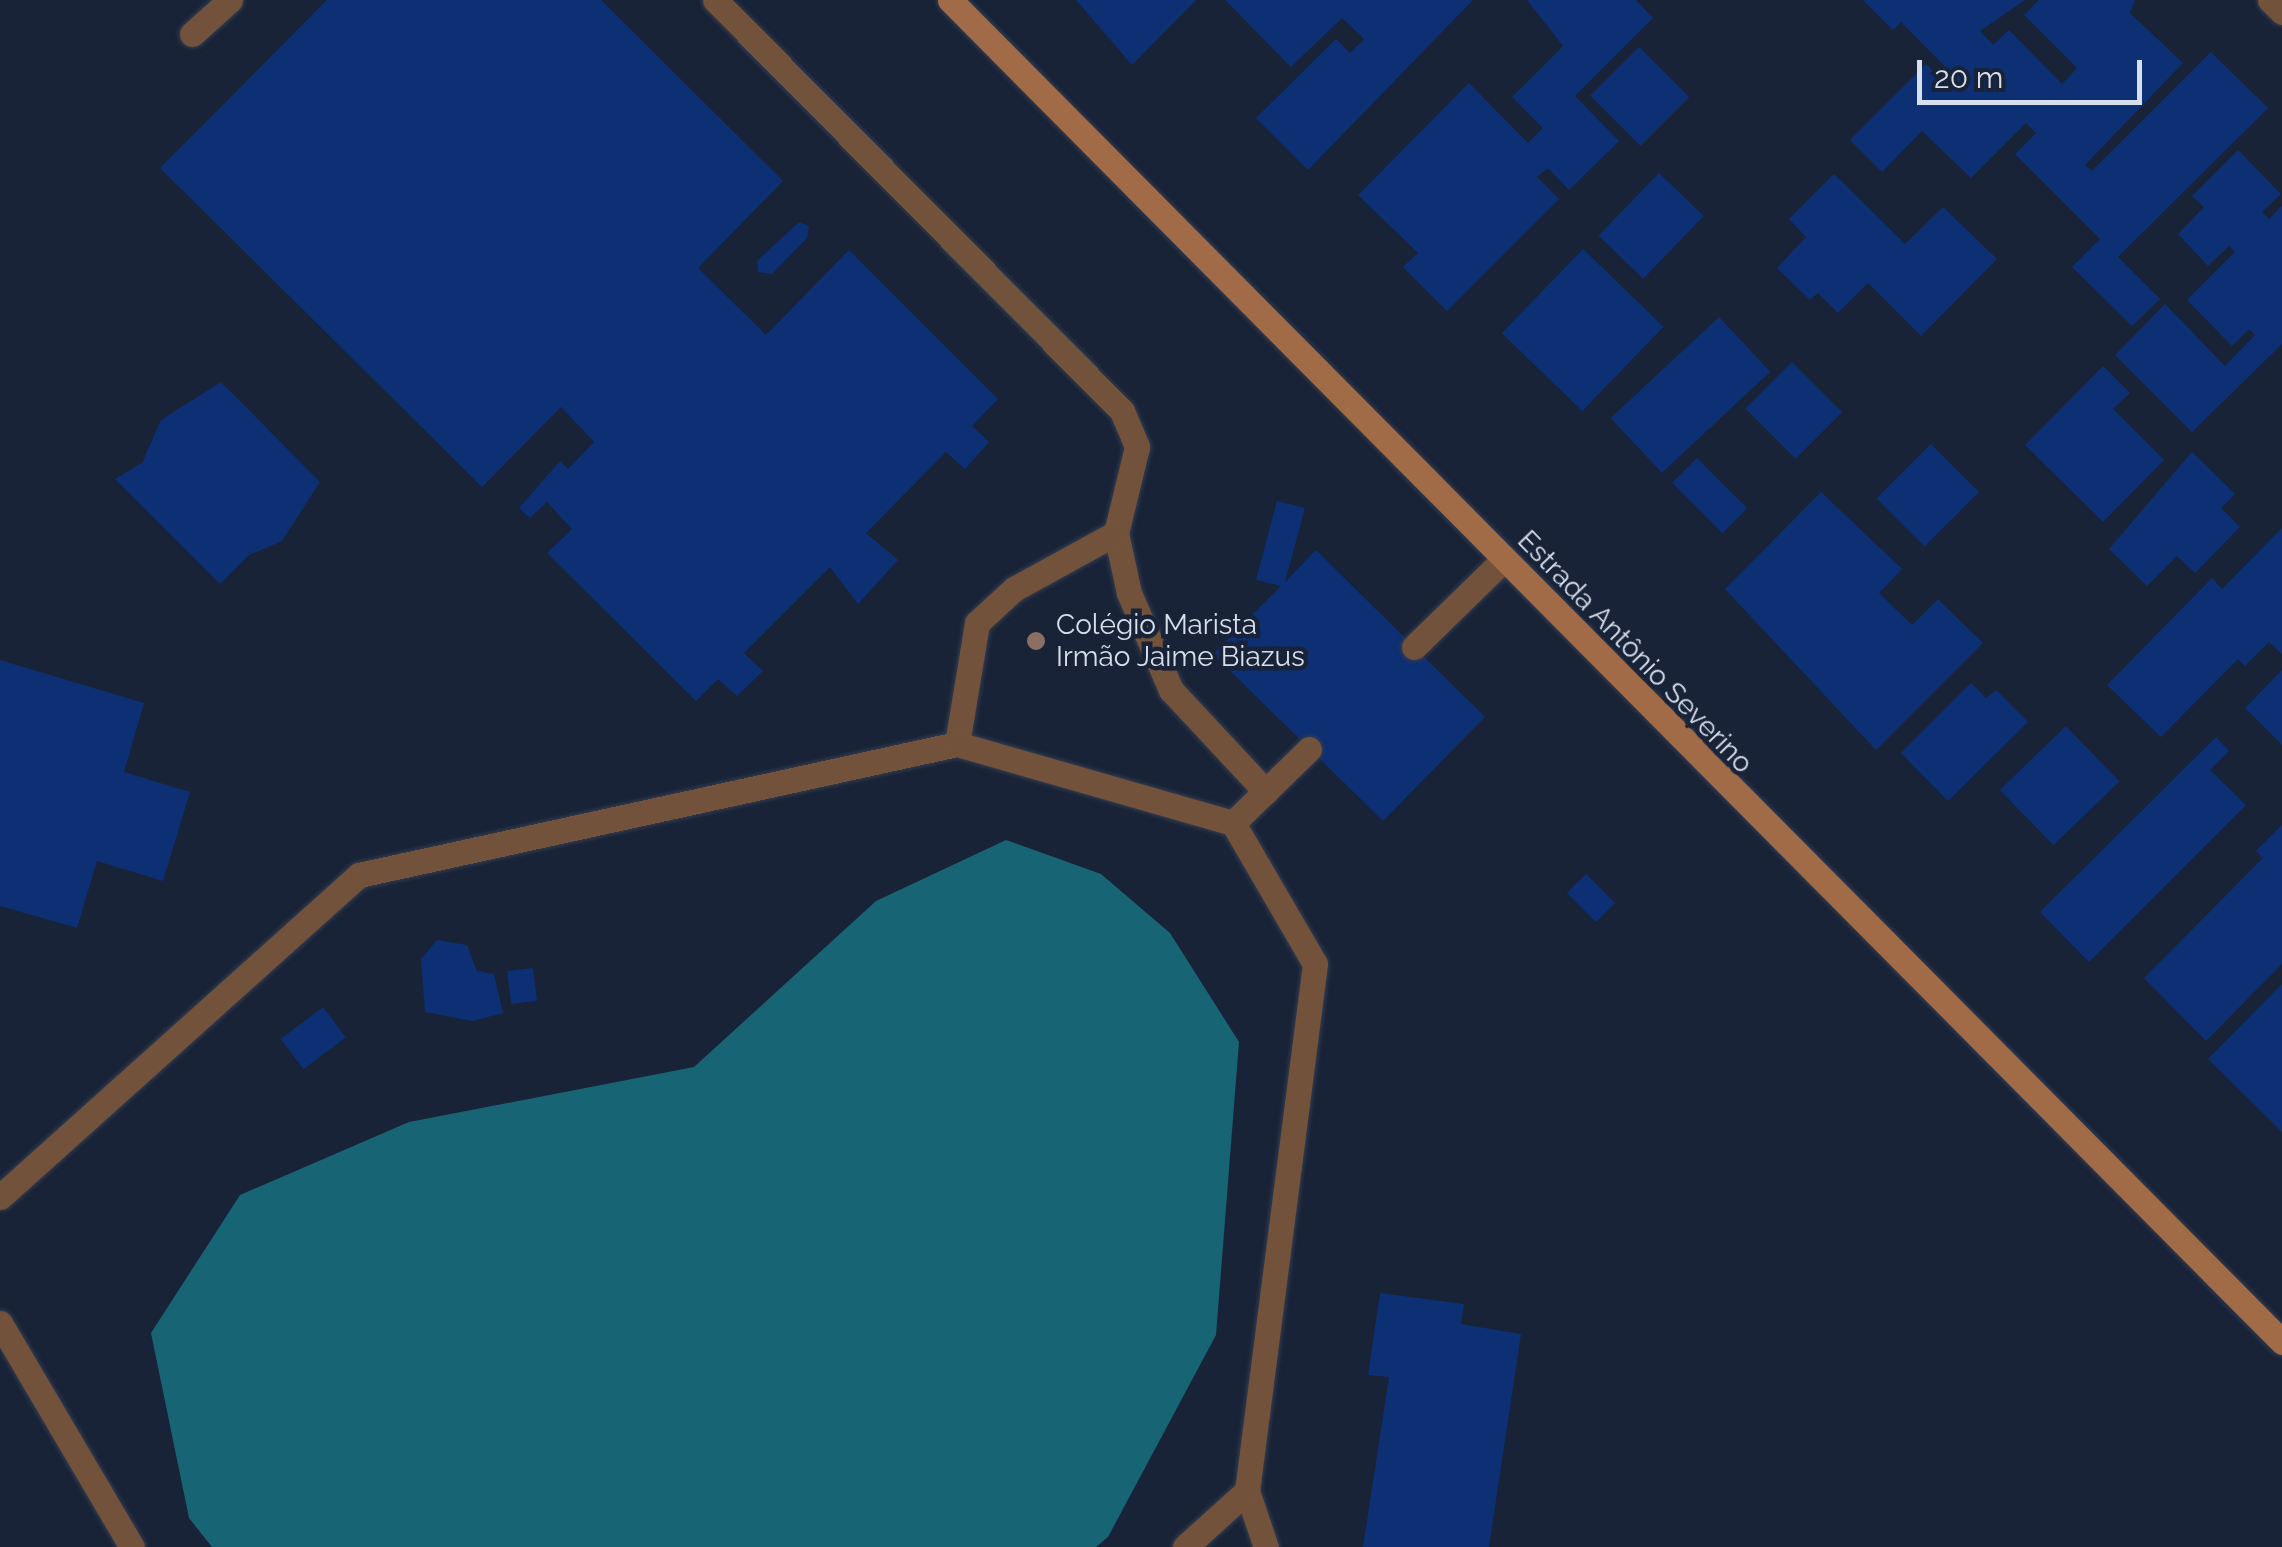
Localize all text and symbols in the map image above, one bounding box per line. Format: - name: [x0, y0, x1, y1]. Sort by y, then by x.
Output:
- scale bar: [1922, 40, 2147, 102]
- text: 20 m: [1934, 60, 2003, 95]
- street label: Estrada Antônio Severino: [1510, 524, 1760, 780]
- place label: Colégio Marista Irmão Jaime Biazus: [1056, 608, 1305, 674]
- marker: Colégio Marista Irmão Jaime Biazus: [1025, 630, 1047, 652]

